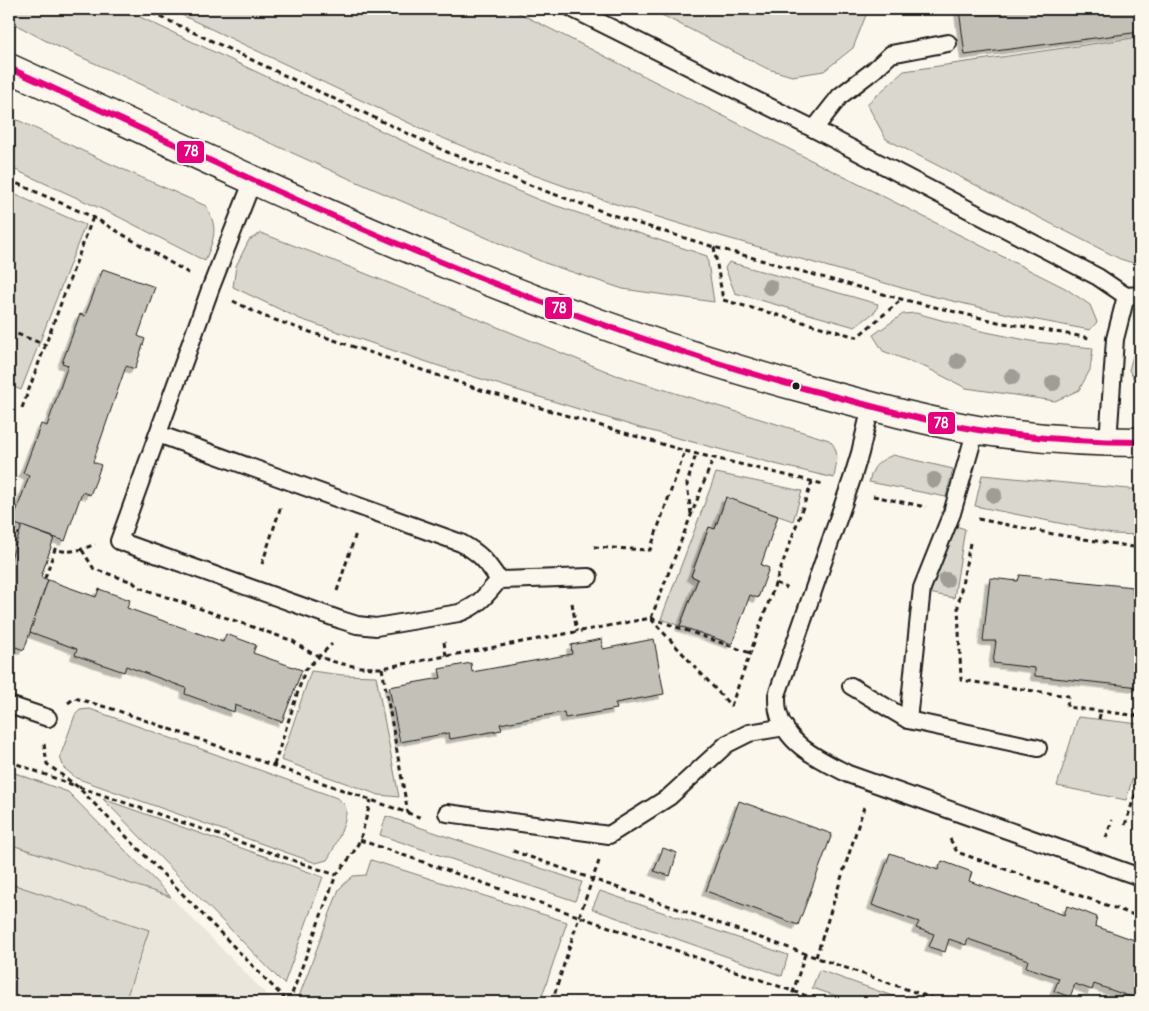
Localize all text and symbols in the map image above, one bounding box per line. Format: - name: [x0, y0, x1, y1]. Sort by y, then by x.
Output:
- line badge: 78: [176, 140, 205, 164]
- text: 78: [184, 143, 198, 160]
- line badge: 78: [544, 296, 573, 320]
- text: 78: [552, 300, 566, 317]
- unlabelled marker: [791, 381, 801, 391]
- line badge: 78: [927, 411, 956, 435]
- text: 78: [934, 415, 948, 432]

